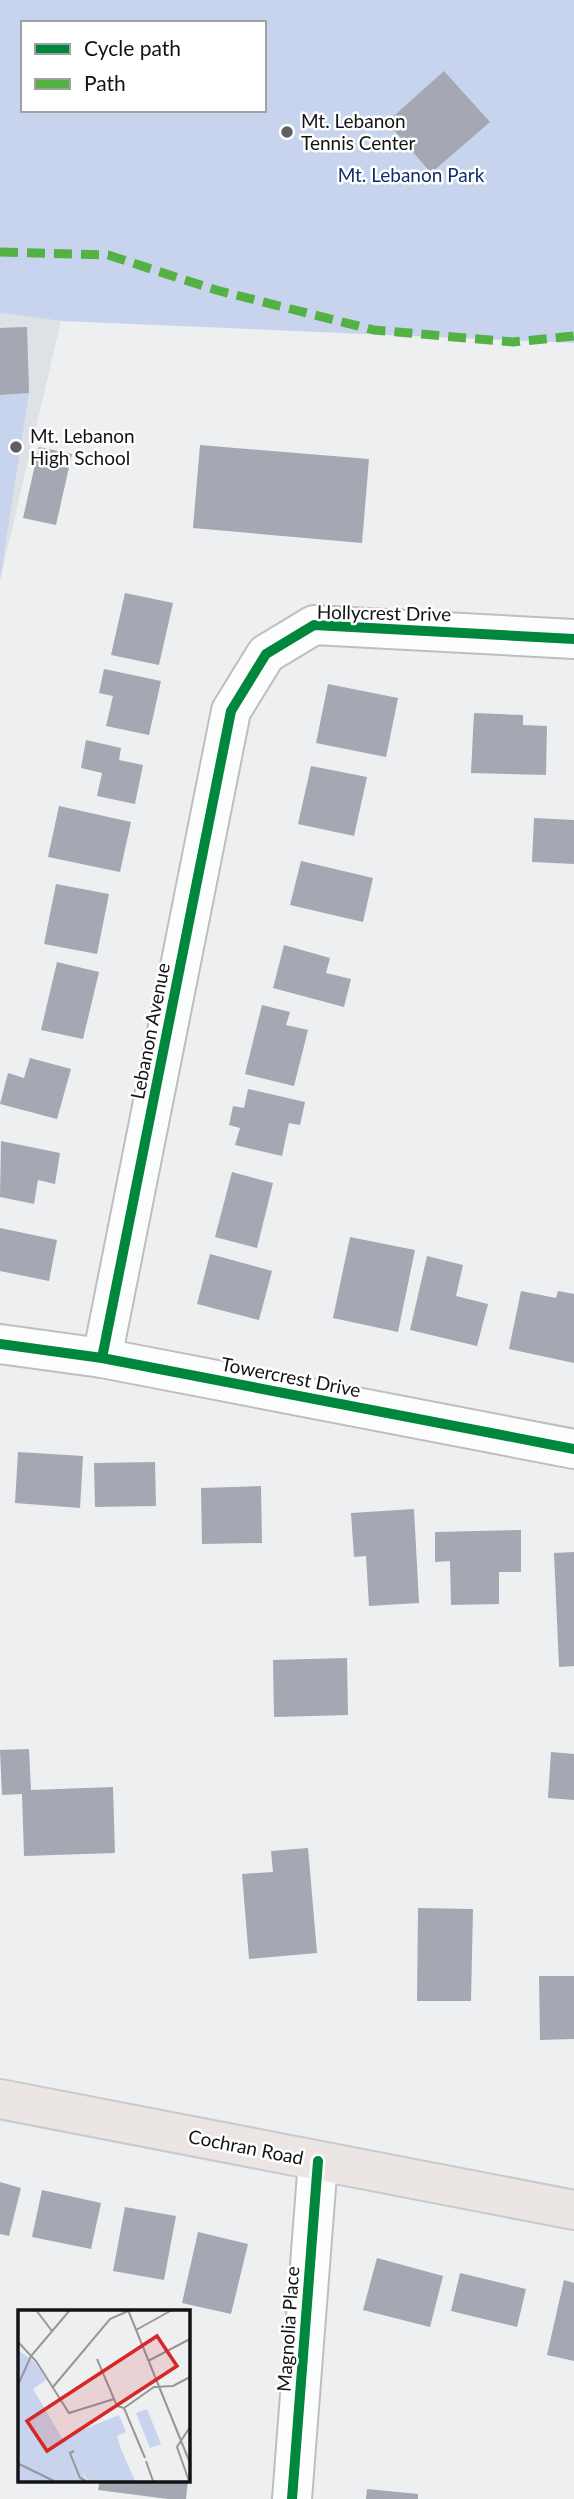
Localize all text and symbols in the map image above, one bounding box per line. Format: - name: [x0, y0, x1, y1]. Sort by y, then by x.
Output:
- legend: [21, 21, 266, 112]
- text: Cycle path: [84, 35, 181, 60]
- text: Path: [84, 70, 126, 95]
- place label: Mt. Lebanon Tennis Center: [301, 109, 416, 154]
- marker: Mt. Lebanon Tennis Center: [279, 124, 295, 140]
- park label: Mt. Lebanon Park: [338, 163, 485, 186]
- place label: Mt. Lebanon High School: [30, 424, 135, 469]
- marker: Mt. Lebanon High School: [8, 439, 24, 455]
- street label: Hollycrest Drive: [317, 600, 451, 625]
- street label: Lebanon Avenue: [125, 961, 174, 1101]
- street label: Towercrest Drive: [219, 1352, 363, 1401]
- street label: Cochran Road: [187, 2124, 306, 2169]
- street label: Magnolia Place: [272, 2266, 303, 2392]
- inset map: [18, 2310, 189, 2482]

